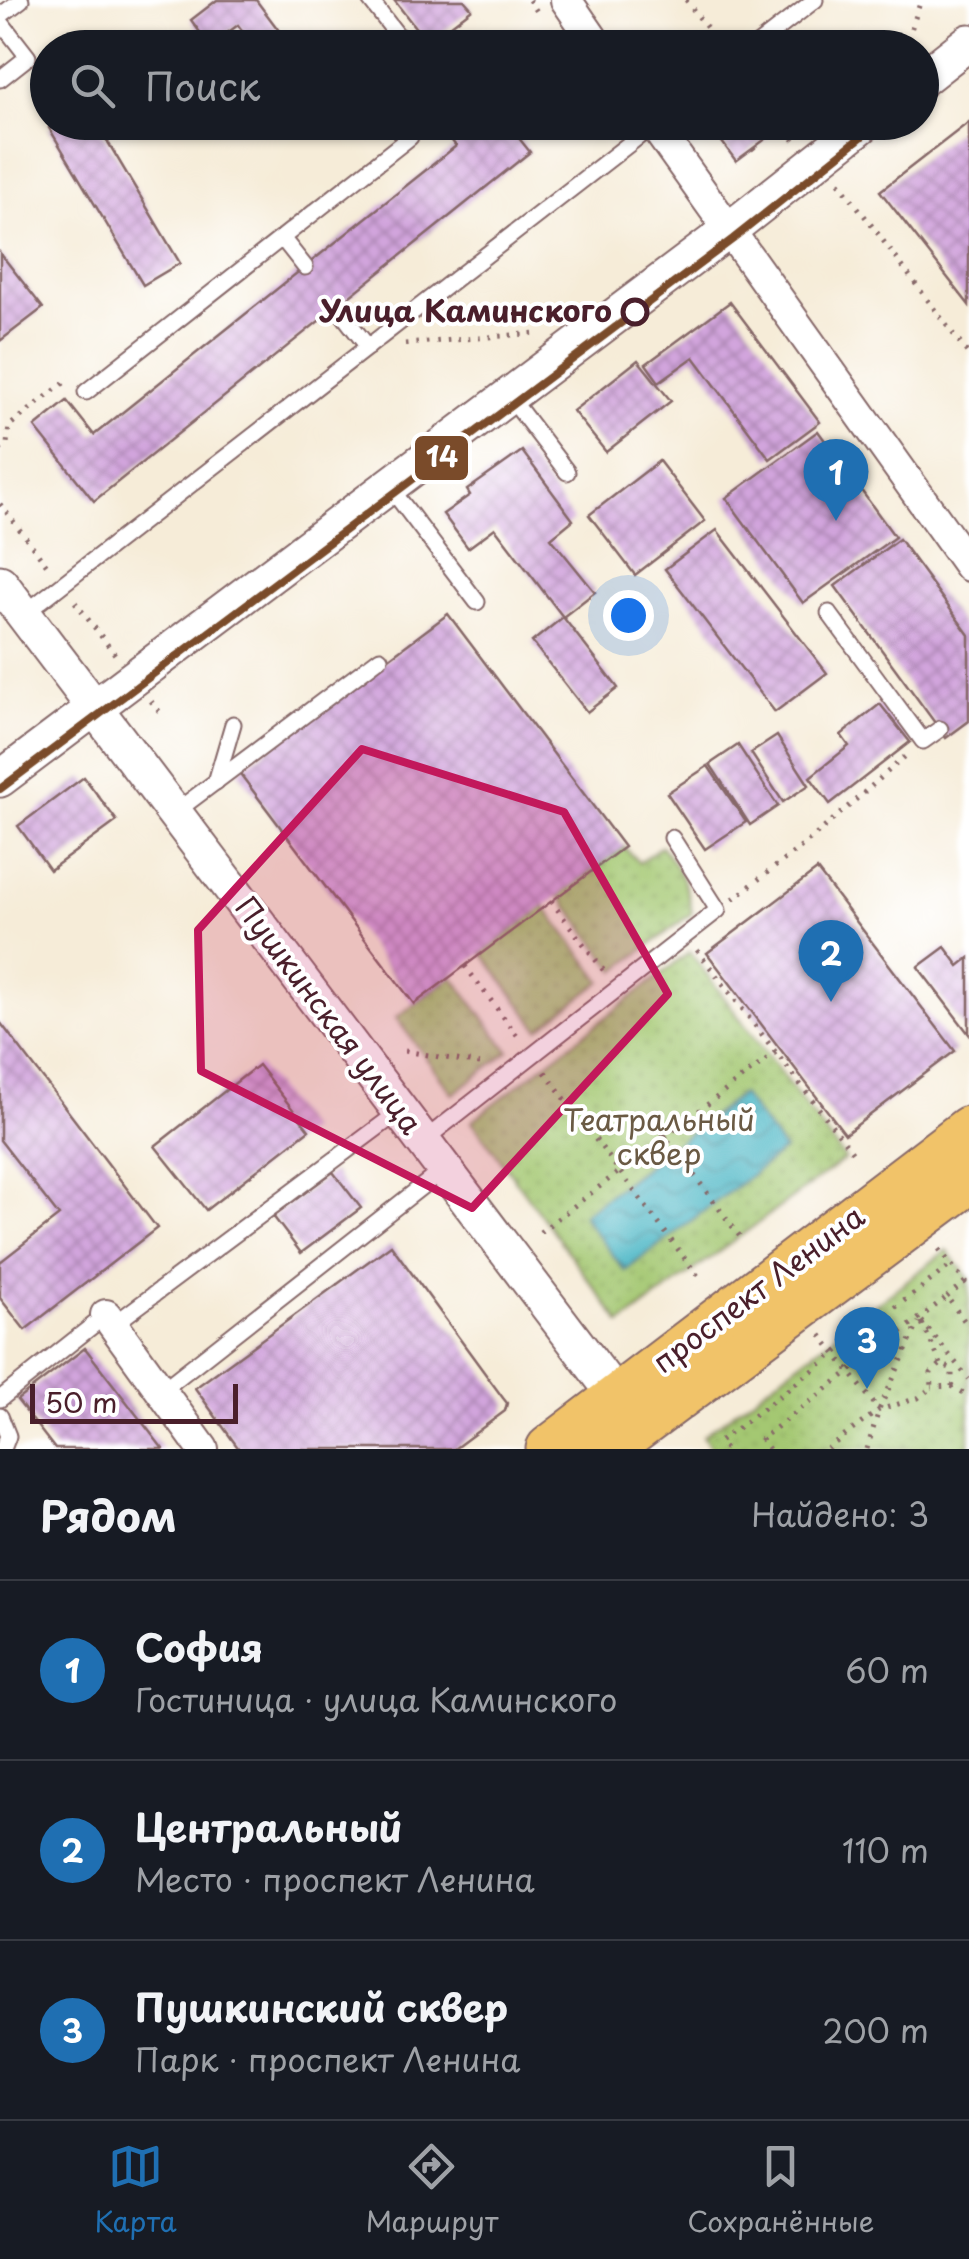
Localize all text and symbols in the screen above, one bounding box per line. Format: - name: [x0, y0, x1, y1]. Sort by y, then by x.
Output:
- search box: [30, 30, 939, 140]
- text: Поиск: [145, 57, 260, 114]
- icon: search: [65, 58, 120, 113]
- place label: Улица Каминского: [318, 287, 612, 332]
- marker: Улица Каминского: [622, 299, 648, 325]
- line badge: 14: [413, 434, 470, 482]
- text: 14: [426, 434, 458, 477]
- pin: 1: [804, 438, 868, 521]
- your location: [603, 590, 654, 641]
- street label: Пушкинская улица: [226, 886, 434, 1143]
- pin: 2: [798, 920, 864, 1002]
- park label: Театральный сквер: [563, 1096, 755, 1175]
- street label: проспект Ленина: [642, 1193, 873, 1383]
- pin: 3: [834, 1306, 900, 1389]
- scale bar: [30, 1379, 238, 1424]
- text: 50 m: [45, 1380, 118, 1423]
- text: Рядом: [40, 1483, 177, 1546]
- text: Найдено: 3: [751, 1490, 929, 1538]
- text: София: [135, 1618, 263, 1675]
- text: 1: [65, 1646, 80, 1694]
- text: 60 m: [845, 1646, 929, 1694]
- text: Гостиница · улица Каминского: [135, 1675, 617, 1723]
- text: Центральный: [135, 1798, 403, 1855]
- text: 2: [61, 1826, 84, 1874]
- text: 110 m: [842, 1826, 929, 1874]
- text: Место · проспект Ленина: [135, 1855, 535, 1903]
- text: Пушкинский сквер: [135, 1978, 508, 2035]
- text: 3: [62, 2006, 83, 2054]
- text: 200 m: [822, 2006, 929, 2054]
- text: Парк · проспект Ленина: [135, 2035, 520, 2083]
- tab: Карта: [95, 2139, 177, 2242]
- tab: Маршрут: [366, 2139, 498, 2242]
- tab: Сохранённые: [687, 2139, 874, 2242]

